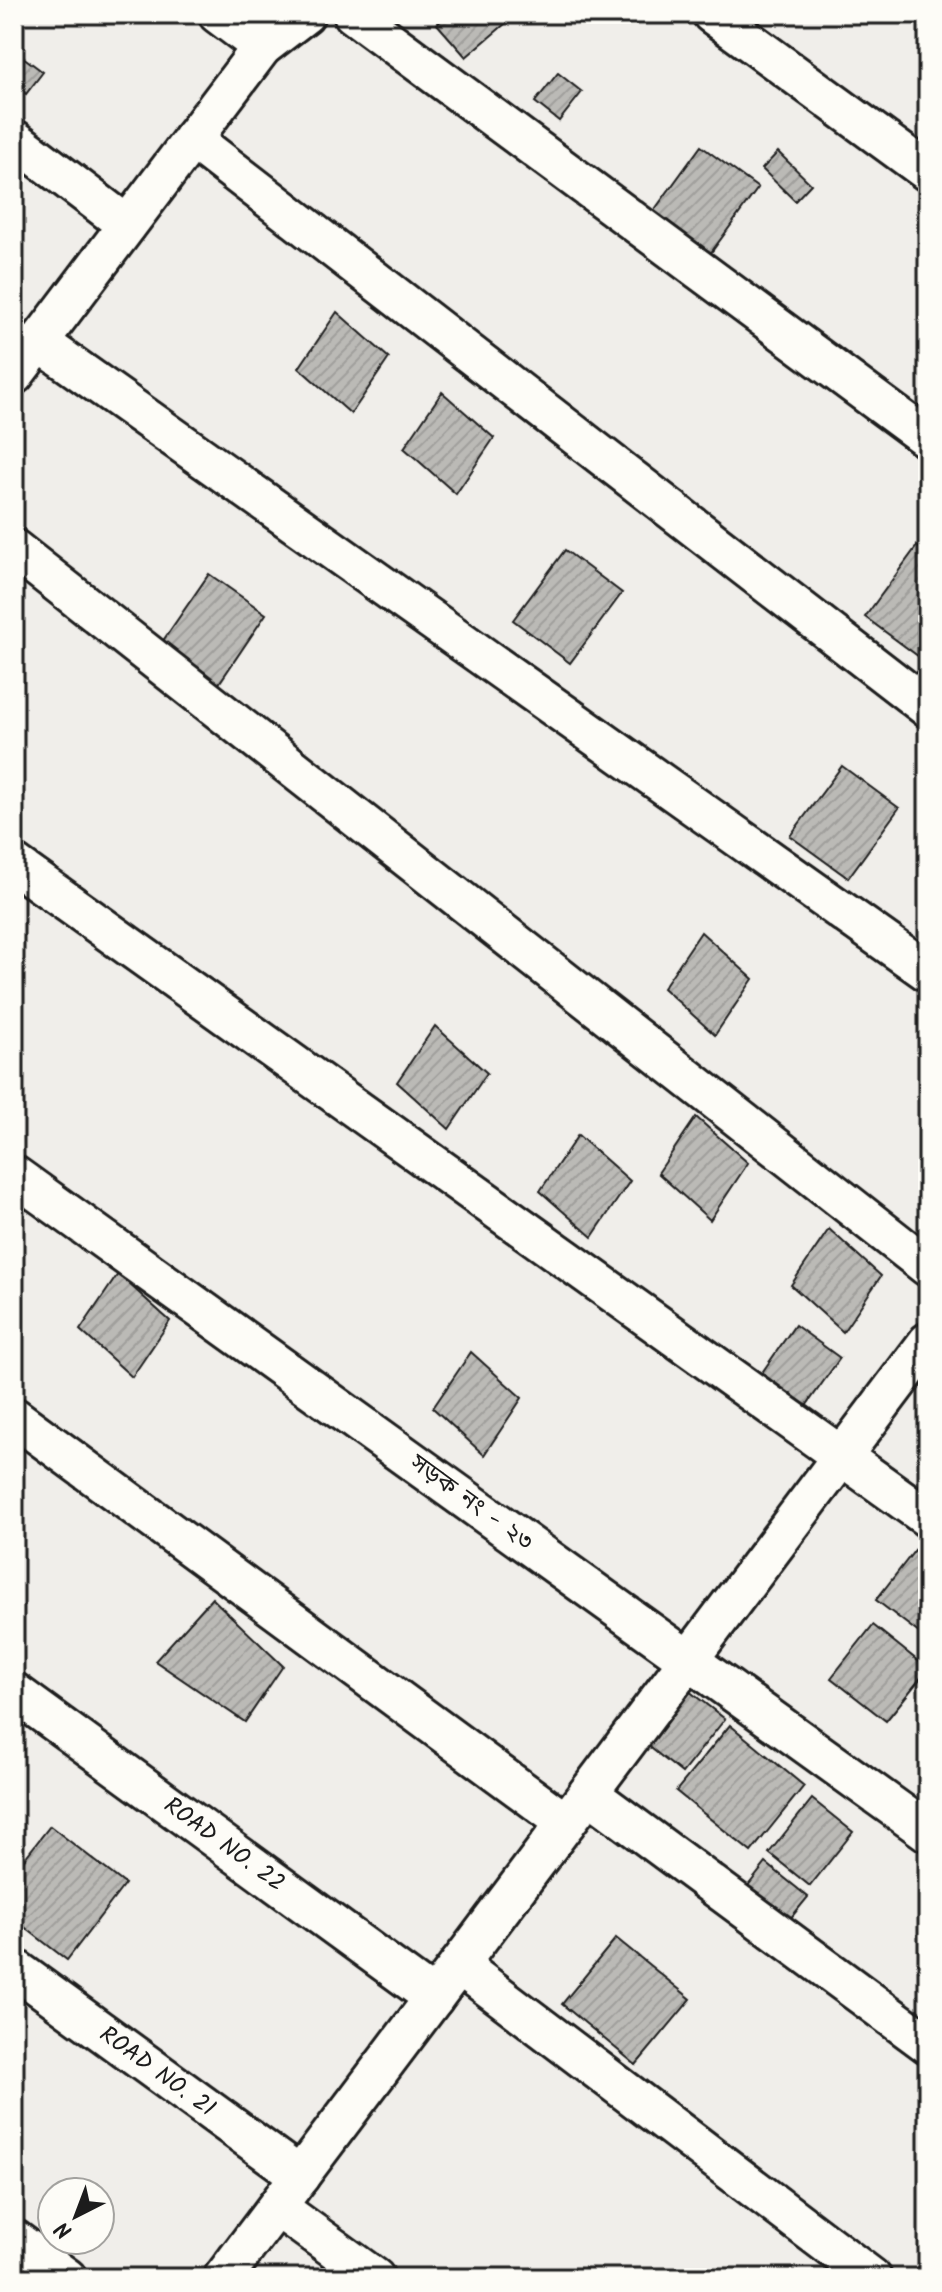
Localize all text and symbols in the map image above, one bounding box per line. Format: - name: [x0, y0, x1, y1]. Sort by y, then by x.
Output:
- street label: সড়ক নং - ২৩: [400, 1444, 541, 1561]
- street label: ROAD NO. 22: [155, 1787, 293, 1903]
- street label: ROAD NO. 21: [90, 2016, 224, 2128]
- north arrow: [36, 2176, 116, 2256]
- text: N: [47, 2211, 81, 2247]

